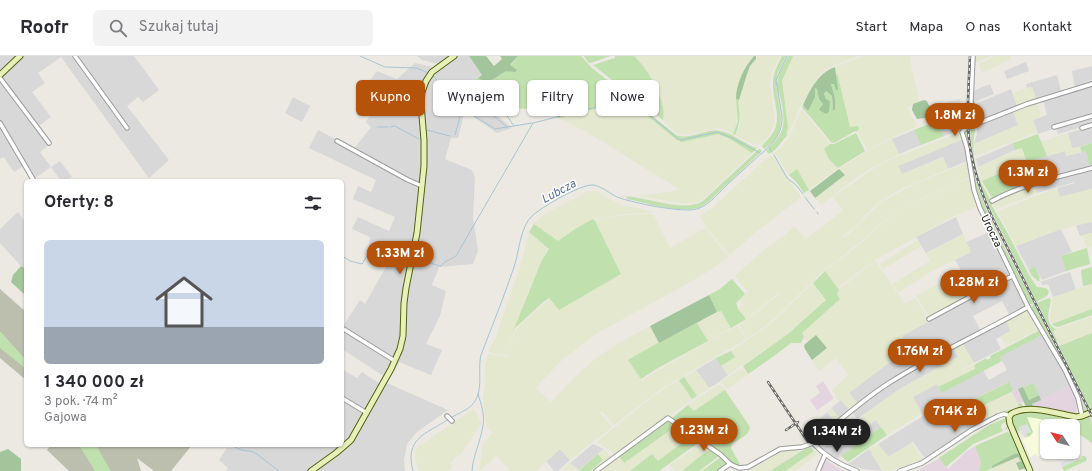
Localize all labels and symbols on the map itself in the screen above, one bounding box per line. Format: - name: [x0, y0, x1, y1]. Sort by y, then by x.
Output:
- pin: 1.8M zł: [918, 103, 992, 137]
- pin: 1.3M zł: [991, 160, 1065, 194]
- water label: Lubcza: [539, 176, 580, 208]
- street label: Urocza: [977, 212, 1005, 250]
- pin: 1.33M zł: [359, 241, 441, 275]
- pin: 1.28M zł: [933, 270, 1015, 304]
- pin: 1.76M zł: [879, 339, 961, 373]
- pin: 714K zł: [918, 399, 992, 433]
- pin: 1.23M zł: [663, 418, 745, 452]
- pin: 1.34M zł: [796, 419, 878, 453]
- north arrow: [1040, 419, 1080, 459]

